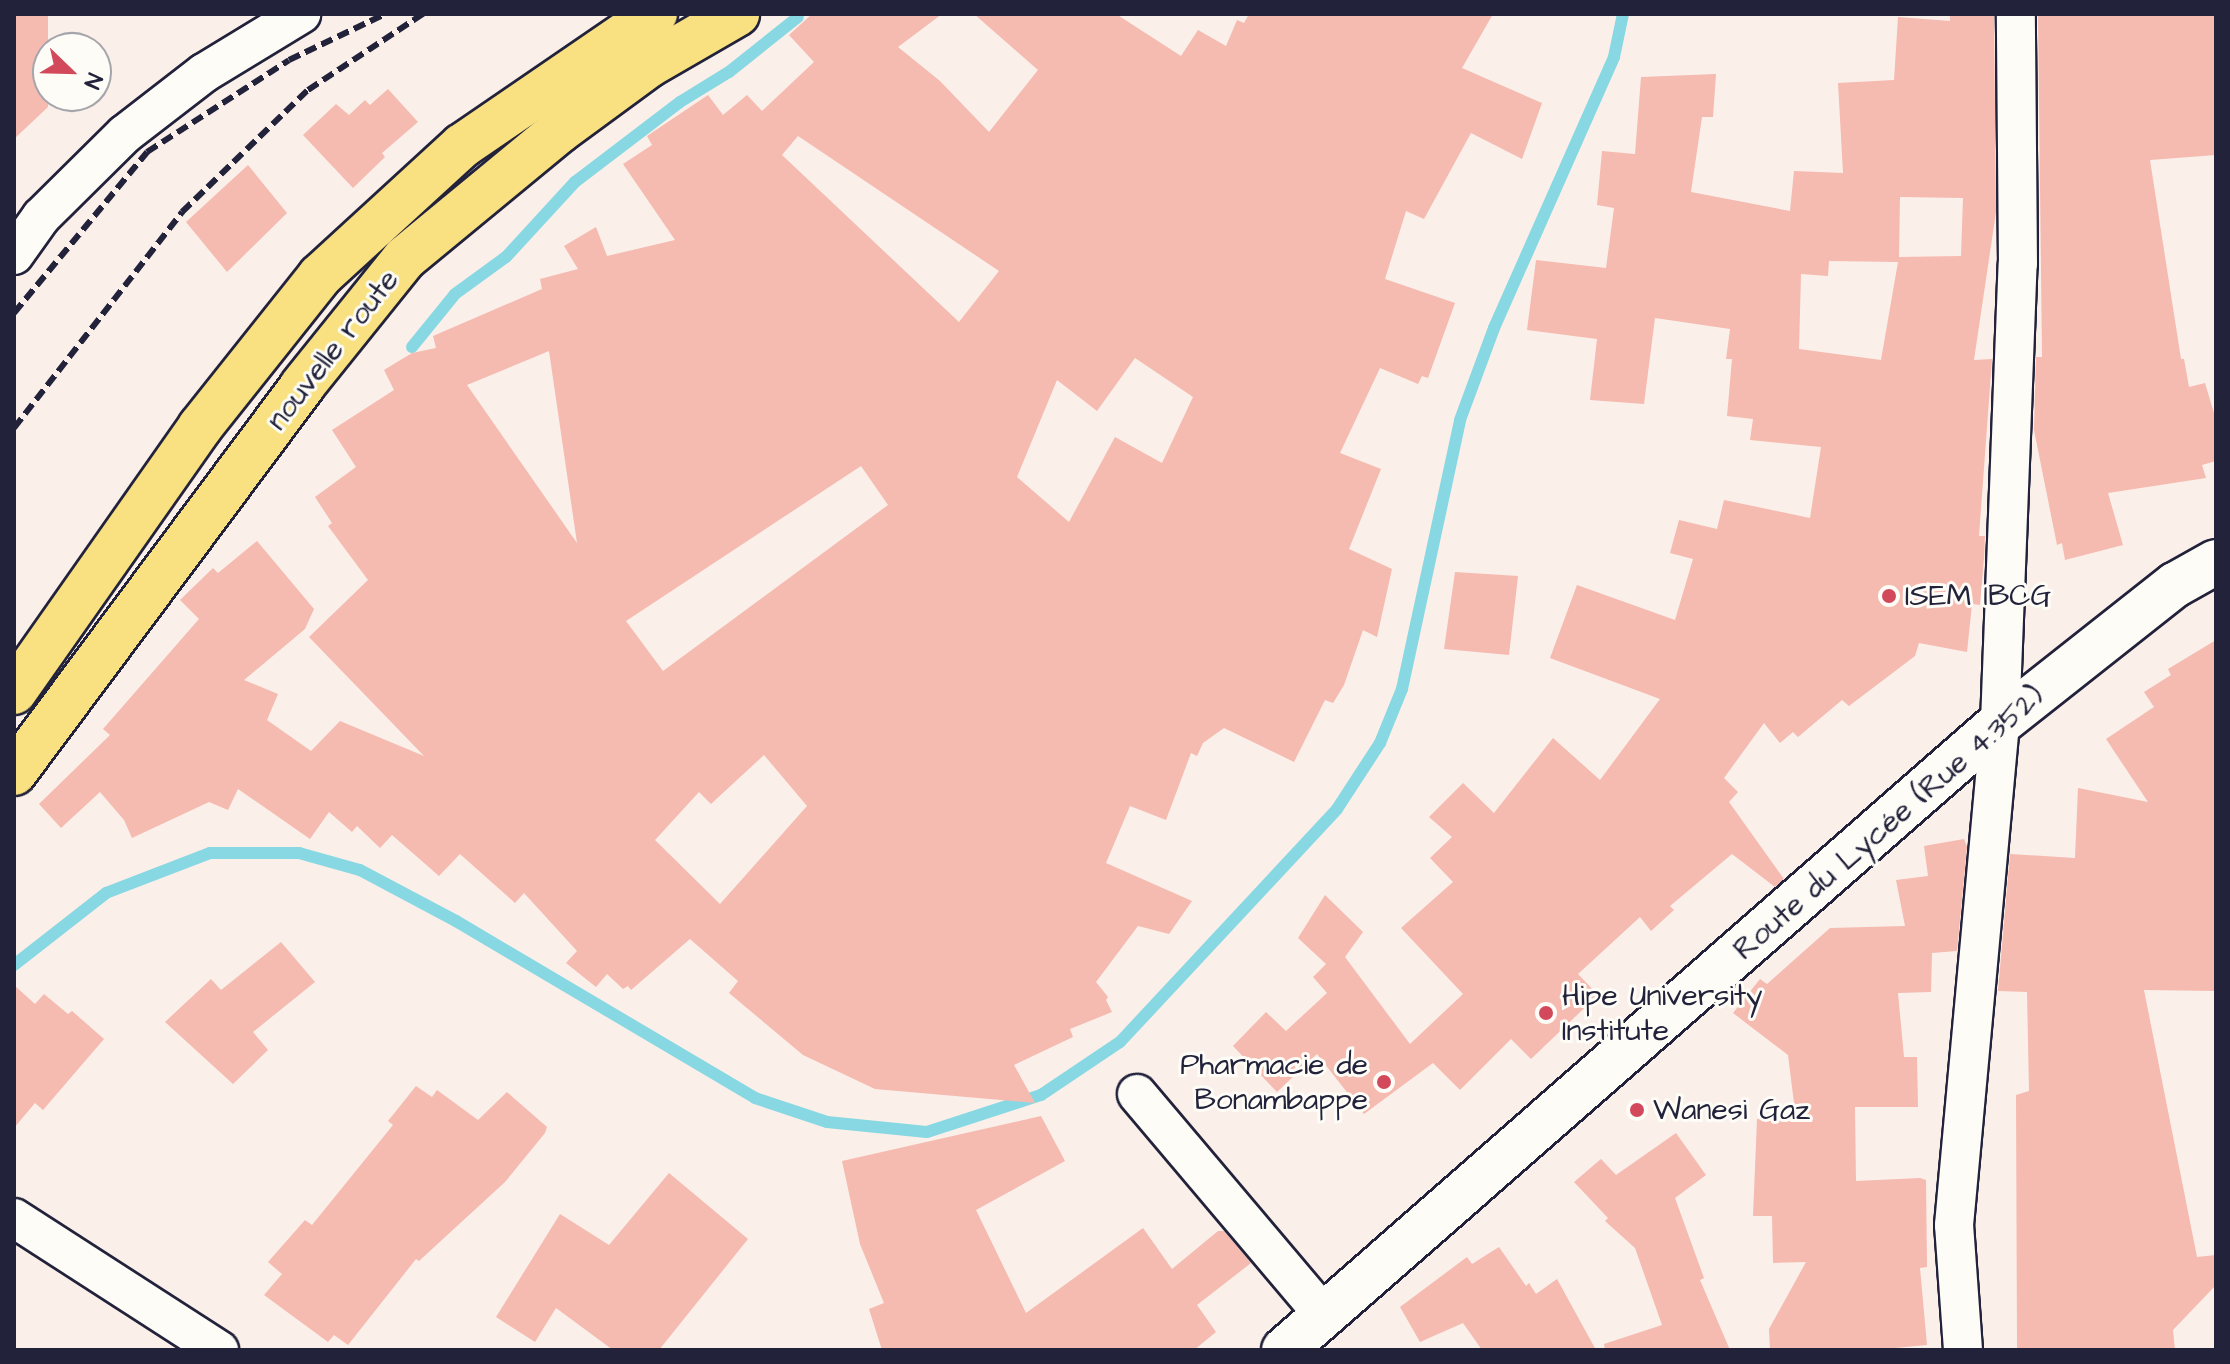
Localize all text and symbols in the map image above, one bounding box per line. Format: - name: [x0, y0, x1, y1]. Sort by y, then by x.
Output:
- north arrow: [32, 32, 112, 112]
- text: N: [76, 68, 110, 93]
- street label: nouvelle route: [259, 263, 407, 437]
- place label: ISEM IBCG: [1905, 578, 2051, 614]
- marker: ISEM IBCG: [1880, 587, 1898, 605]
- street label: Route du Lycée (Rue 4.352): [1726, 678, 2052, 968]
- place label: Hipe University Institute: [1562, 978, 1763, 1048]
- marker: Hipe University Institute: [1537, 1004, 1555, 1022]
- place label: Pharmacie de Bonambappe: [1180, 1047, 1368, 1118]
- marker: Pharmacie de Bonambappe: [1375, 1073, 1393, 1091]
- place label: Wanesi Gaz: [1653, 1092, 1810, 1128]
- marker: Wanesi Gaz: [1628, 1101, 1646, 1119]

